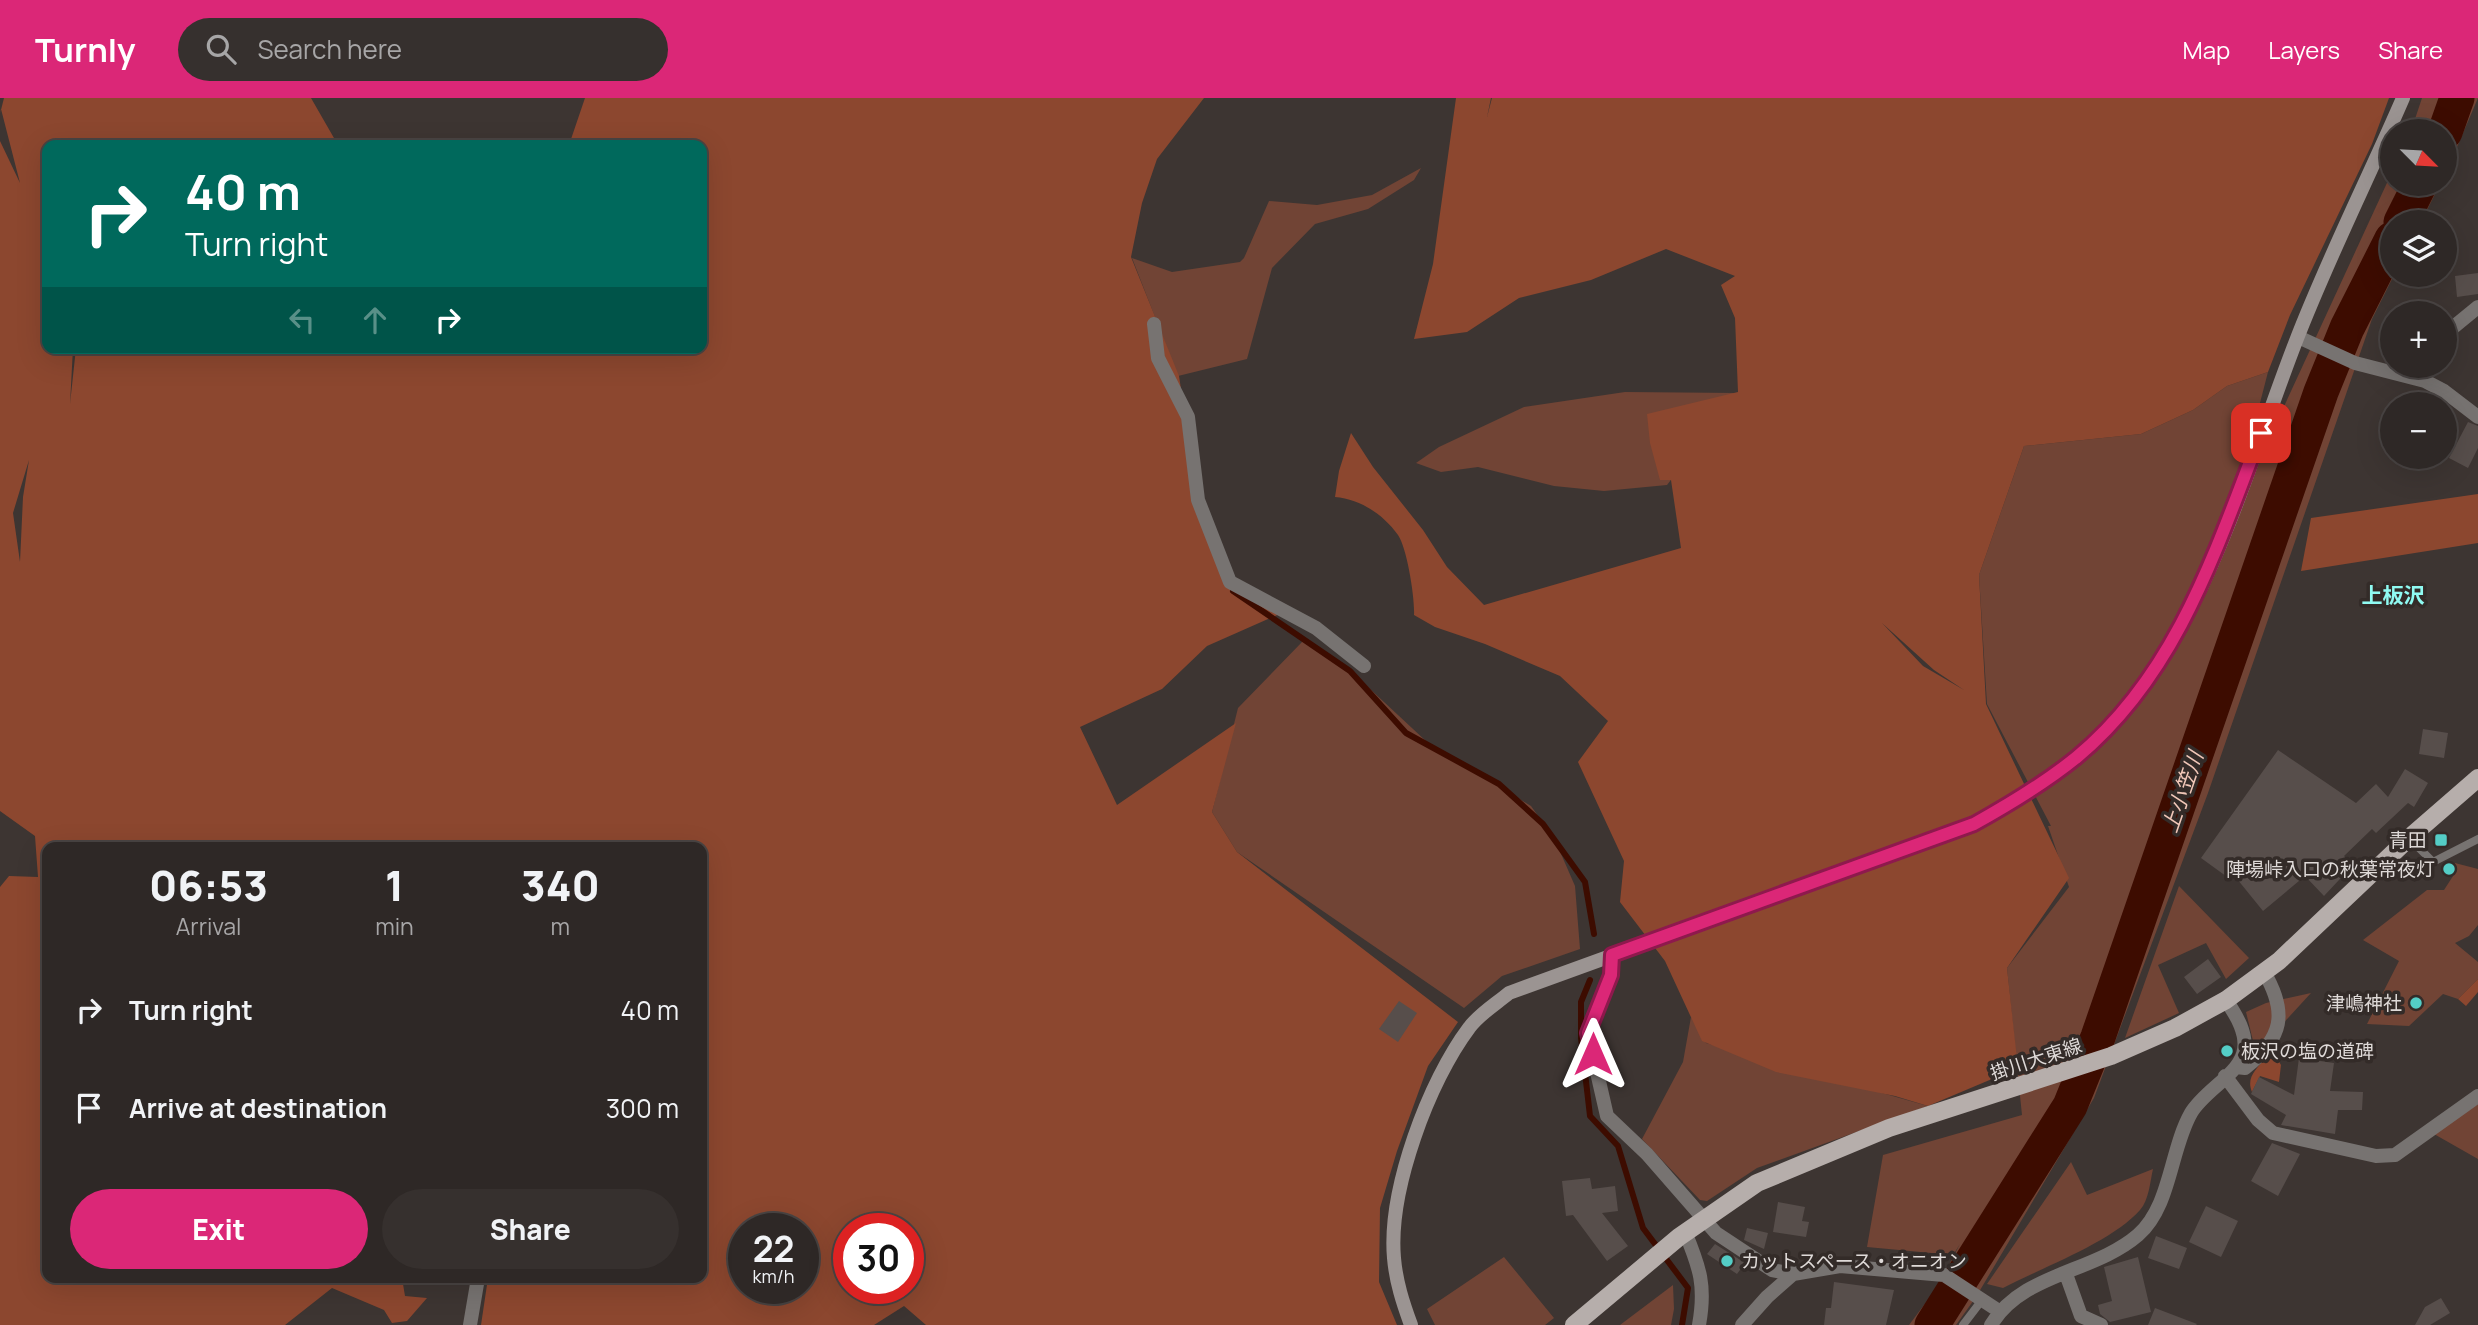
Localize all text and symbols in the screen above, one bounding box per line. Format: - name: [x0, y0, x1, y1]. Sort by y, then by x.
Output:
- search box: [178, 18, 668, 81]
- text: Turnly: [35, 27, 136, 72]
- icon: search: [202, 30, 240, 68]
- text: Search here: [258, 31, 402, 67]
- text: Map: [2183, 33, 2230, 66]
- text: Layers: [2268, 33, 2340, 66]
- text: Share: [2378, 33, 2443, 66]
- north arrow: [2380, 119, 2457, 196]
- map controls: [2380, 119, 2457, 469]
- text: 40 m: [185, 158, 301, 225]
- icon: right: [70, 168, 161, 259]
- button: layers: [2380, 210, 2457, 287]
- text: Turn right: [185, 222, 328, 266]
- icon: left: [283, 301, 321, 339]
- icon: ahead: [356, 301, 394, 339]
- icon: right: [429, 301, 467, 339]
- button: +: [2380, 301, 2457, 378]
- button: −: [2380, 392, 2457, 469]
- pin: [2231, 403, 2291, 463]
- icon: arrive: [2242, 414, 2280, 452]
- district label: 上板沢: [2362, 581, 2425, 609]
- water label: 上小笠川: [2155, 746, 2210, 836]
- place label: 青田: [2389, 827, 2427, 853]
- marker: 青田: [2433, 832, 2449, 848]
- text: 06:53: [149, 856, 268, 914]
- text: 1: [385, 856, 404, 914]
- text: 340: [521, 856, 600, 914]
- place label: 陣場峠入口の秋葉常夜灯: [2226, 856, 2435, 882]
- marker: 陣場峠入口の秋葉常夜灯: [2441, 861, 2457, 877]
- text: Arrival: [176, 910, 241, 942]
- text: min: [375, 910, 414, 942]
- text: m: [551, 910, 570, 942]
- place label: 津嶋神社: [2326, 990, 2402, 1016]
- icon: right: [70, 991, 108, 1029]
- text: Turn right: [129, 992, 253, 1028]
- text: 40 m: [621, 992, 679, 1028]
- marker: 津嶋神社: [2408, 995, 2424, 1011]
- position arrow: [1556, 1017, 1630, 1091]
- street label: 掛川大東線: [1987, 1032, 2085, 1086]
- place label: 板沢の塩の道碑: [2241, 1038, 2374, 1064]
- marker: 板沢の塩の道碑: [2219, 1043, 2235, 1059]
- icon: arrive: [70, 1089, 108, 1127]
- text: Arrive at destination: [129, 1090, 387, 1126]
- text: 300 m: [606, 1090, 679, 1126]
- button: Exit: [70, 1189, 368, 1269]
- button: Share: [382, 1189, 679, 1269]
- speed limit sign: 30: [833, 1213, 924, 1304]
- text: 22: [753, 1225, 794, 1273]
- place label: カットスペース・オニオン: [1741, 1248, 1967, 1274]
- marker: カットスペース・オニオン: [1719, 1253, 1735, 1269]
- text: km/h: [753, 1264, 794, 1288]

